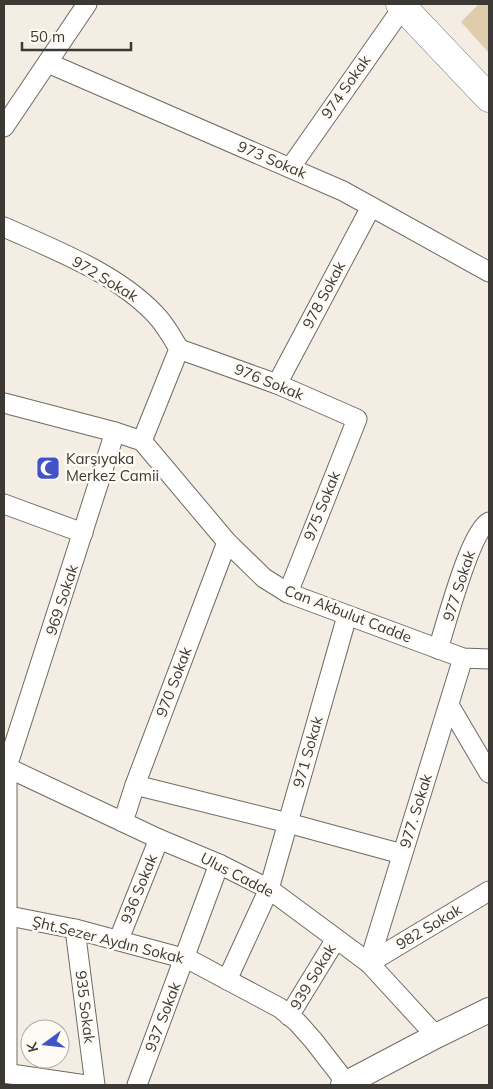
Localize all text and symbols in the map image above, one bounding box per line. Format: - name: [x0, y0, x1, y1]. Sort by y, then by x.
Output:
- scale bar: [22, 20, 131, 52]
- text: 50 m: [30, 27, 65, 46]
- street label: 974 Sokak: [317, 51, 375, 122]
- street label: 973 Sokak: [235, 136, 310, 183]
- street label: 972 Sokak: [69, 252, 142, 306]
- street label: 978 Sokak: [298, 258, 349, 332]
- street label: 976 Sokak: [232, 359, 307, 404]
- place label: Karşıyaka Merkez Camii: [66, 449, 159, 485]
- mosque icon: Karşıyaka Merkez Camii: [35, 455, 61, 481]
- street label: 975 Sokak: [299, 468, 344, 543]
- street label: 977 Sokak: [438, 548, 479, 624]
- street label: 969 Sokak: [41, 562, 82, 638]
- street label: Can Akbulut Cadde: [282, 581, 414, 647]
- street label: 970 Sokak: [152, 644, 196, 719]
- street label: 971 Sokak: [288, 714, 327, 790]
- street label: 977. Sokak: [395, 771, 436, 850]
- street label: Ulus Cadde: [197, 848, 277, 901]
- street label: 936 Sokak: [116, 851, 161, 926]
- street label: 982 Sokak: [392, 899, 465, 954]
- street label: Şht.Sezer Aydın Sokak: [30, 911, 186, 968]
- street label: 939 Sokak: [286, 940, 340, 1013]
- street label: 935 Sokak: [72, 969, 99, 1045]
- street label: 937 Sokak: [141, 979, 185, 1054]
- north arrow: [20, 1019, 70, 1069]
- text: K: [22, 1040, 42, 1054]

